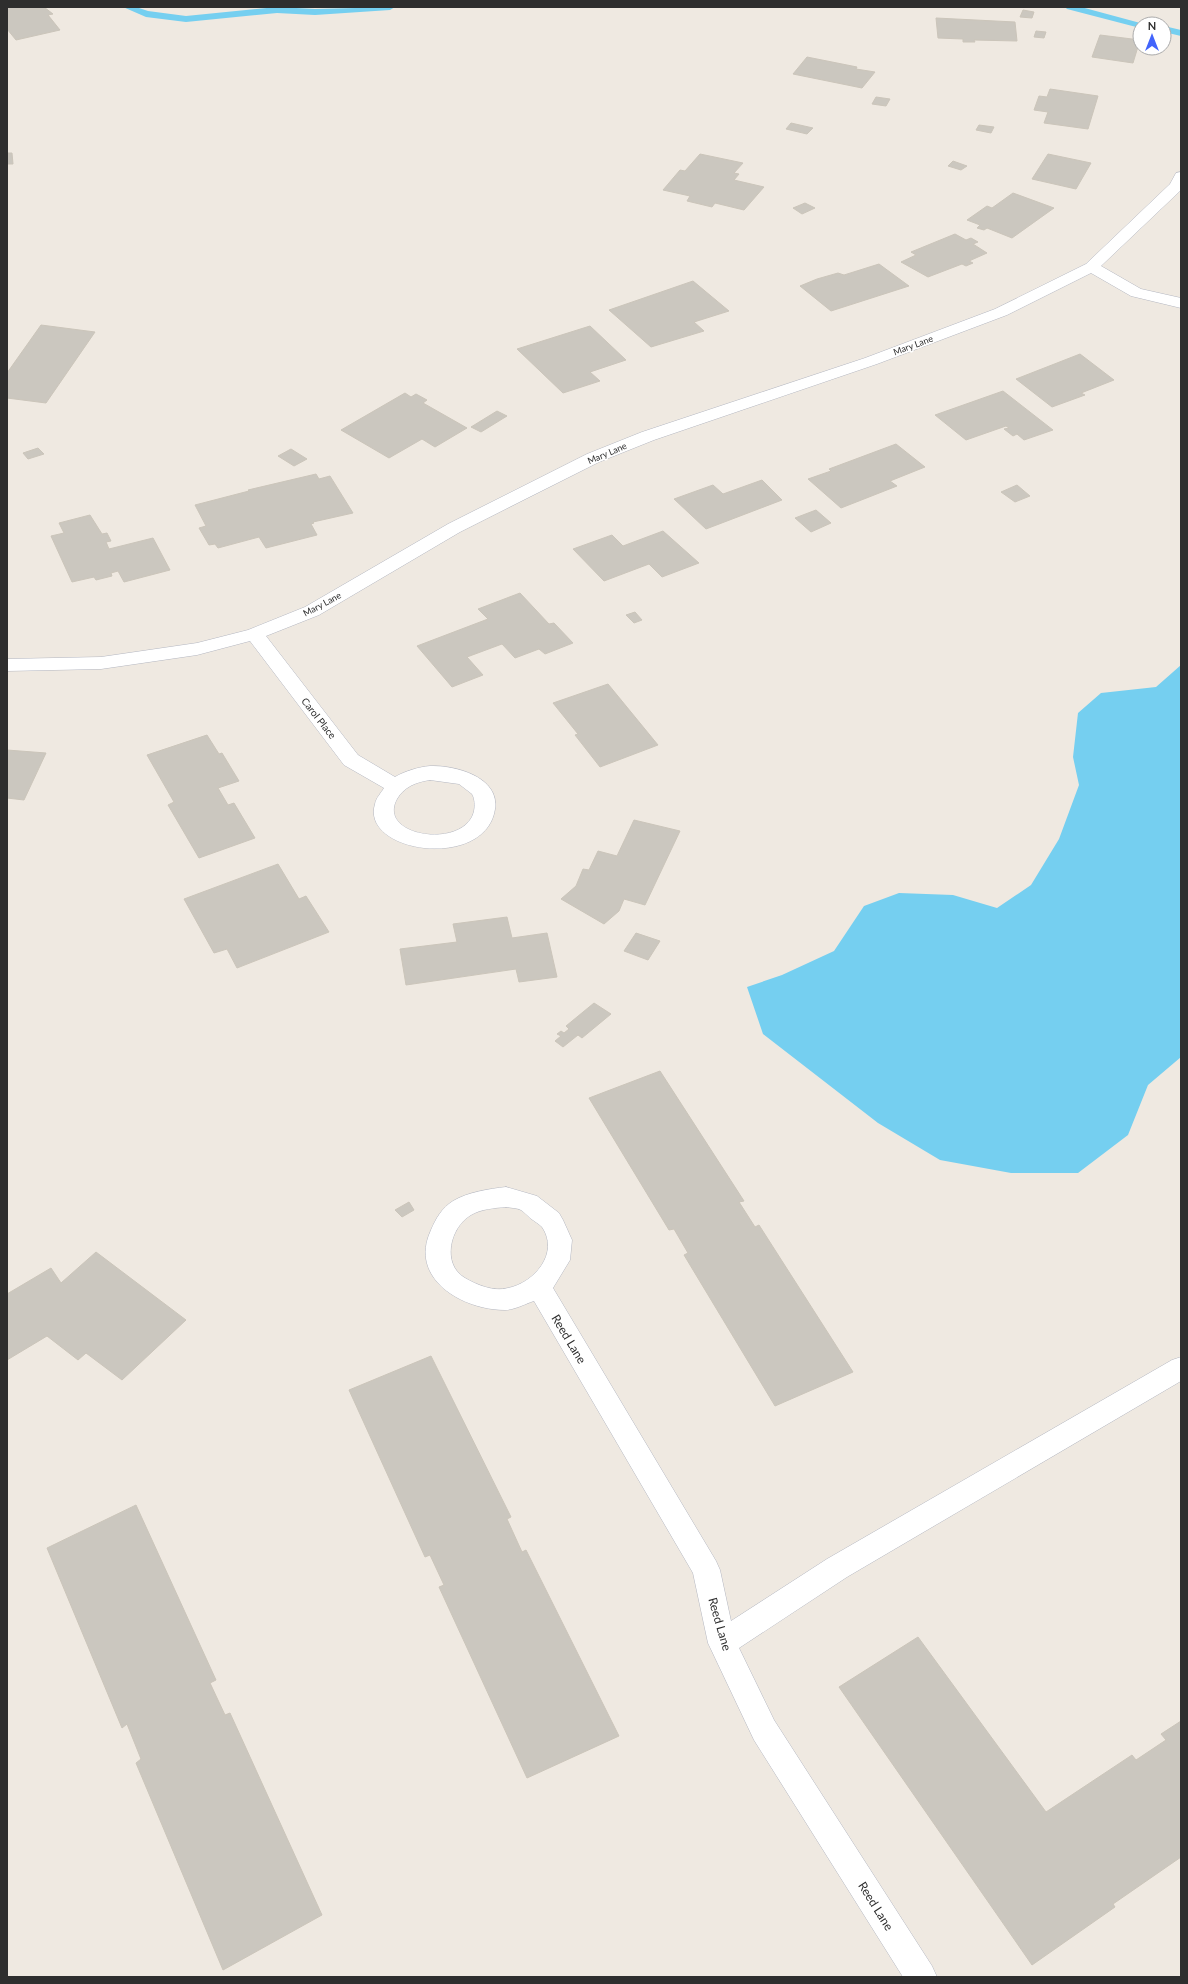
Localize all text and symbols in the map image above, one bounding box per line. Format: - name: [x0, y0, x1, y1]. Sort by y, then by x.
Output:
- north arrow: [1132, 16, 1172, 56]
- text: N: [1148, 19, 1156, 32]
- street label: Mary Lane: [892, 333, 935, 357]
- street label: Mary Lane: [586, 440, 629, 466]
- street label: Mary Lane: [301, 589, 343, 619]
- street label: Carol Place: [299, 695, 339, 741]
- street label: Reed Lane: [548, 1312, 590, 1366]
- street label: Reed Lane: [705, 1596, 735, 1652]
- street label: Reed Lane: [855, 1879, 897, 1933]

